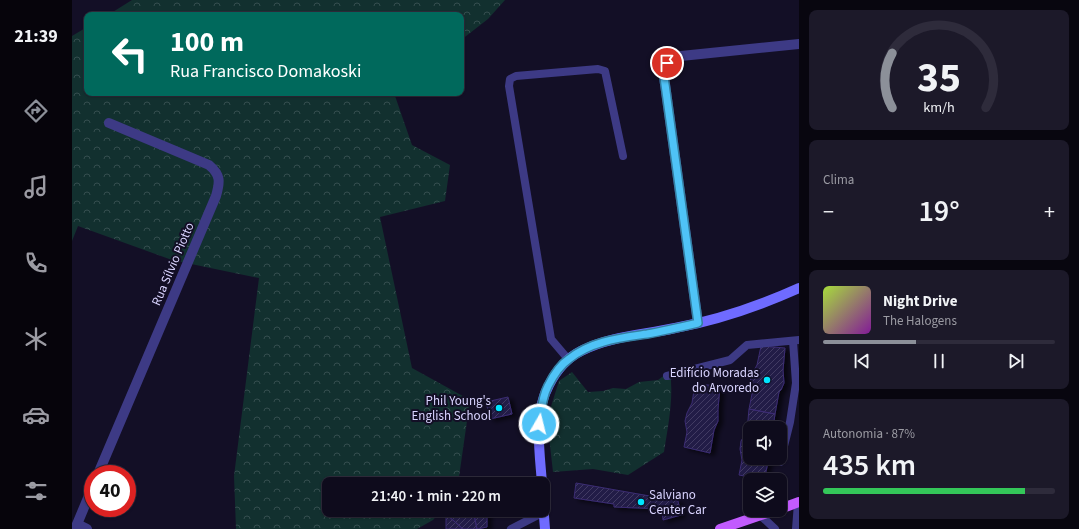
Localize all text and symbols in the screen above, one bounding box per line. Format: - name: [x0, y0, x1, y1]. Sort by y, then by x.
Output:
- text: 100 m: [170, 22, 244, 62]
- text: 21:39: [14, 24, 58, 49]
- icon: left: [104, 28, 156, 80]
- pin: [650, 46, 684, 80]
- text: 35: [917, 48, 961, 108]
- icon: arrive: [656, 52, 678, 74]
- text: Rua Francisco Domakoski: [170, 59, 361, 84]
- text: km/h: [923, 96, 955, 117]
- icon: directions: [22, 97, 50, 125]
- text: Clima: [823, 171, 854, 189]
- icon: music: [22, 173, 50, 201]
- text: 19°: [918, 190, 960, 233]
- text: −: [823, 196, 834, 228]
- text: +: [1044, 196, 1055, 228]
- street label: Rua Sílvio Piotto: [147, 220, 199, 308]
- icon: phone: [22, 249, 50, 277]
- text: Night Drive: [883, 291, 958, 312]
- text: The Halogens: [883, 312, 957, 330]
- icon: climate: [22, 325, 50, 353]
- icon: previous: [851, 350, 873, 372]
- icon: pause: [928, 350, 950, 372]
- icon: next: [1005, 350, 1027, 372]
- place label: Edifício Moradas do Arvoredo: [670, 364, 760, 397]
- marker: Edifício Moradas do Arvoredo: [762, 375, 772, 385]
- place label: Phil Young's English School: [412, 392, 492, 425]
- icon: car: [22, 401, 50, 429]
- marker: Phil Young's English School: [494, 403, 504, 413]
- position arrow: [518, 403, 560, 445]
- map controls: [743, 421, 787, 517]
- button: sound: [743, 421, 787, 465]
- text: Autonomia · 87%: [823, 425, 915, 443]
- text: 435 km: [823, 444, 916, 487]
- speed limit sign: 40: [84, 465, 136, 517]
- button: layers: [743, 473, 787, 517]
- icon: filters: [22, 477, 50, 505]
- text: 21:40 · 1 min · 220 m: [371, 486, 501, 507]
- place label: Salviano Center Car: [649, 486, 707, 519]
- marker: Salviano Center Car: [636, 497, 646, 507]

